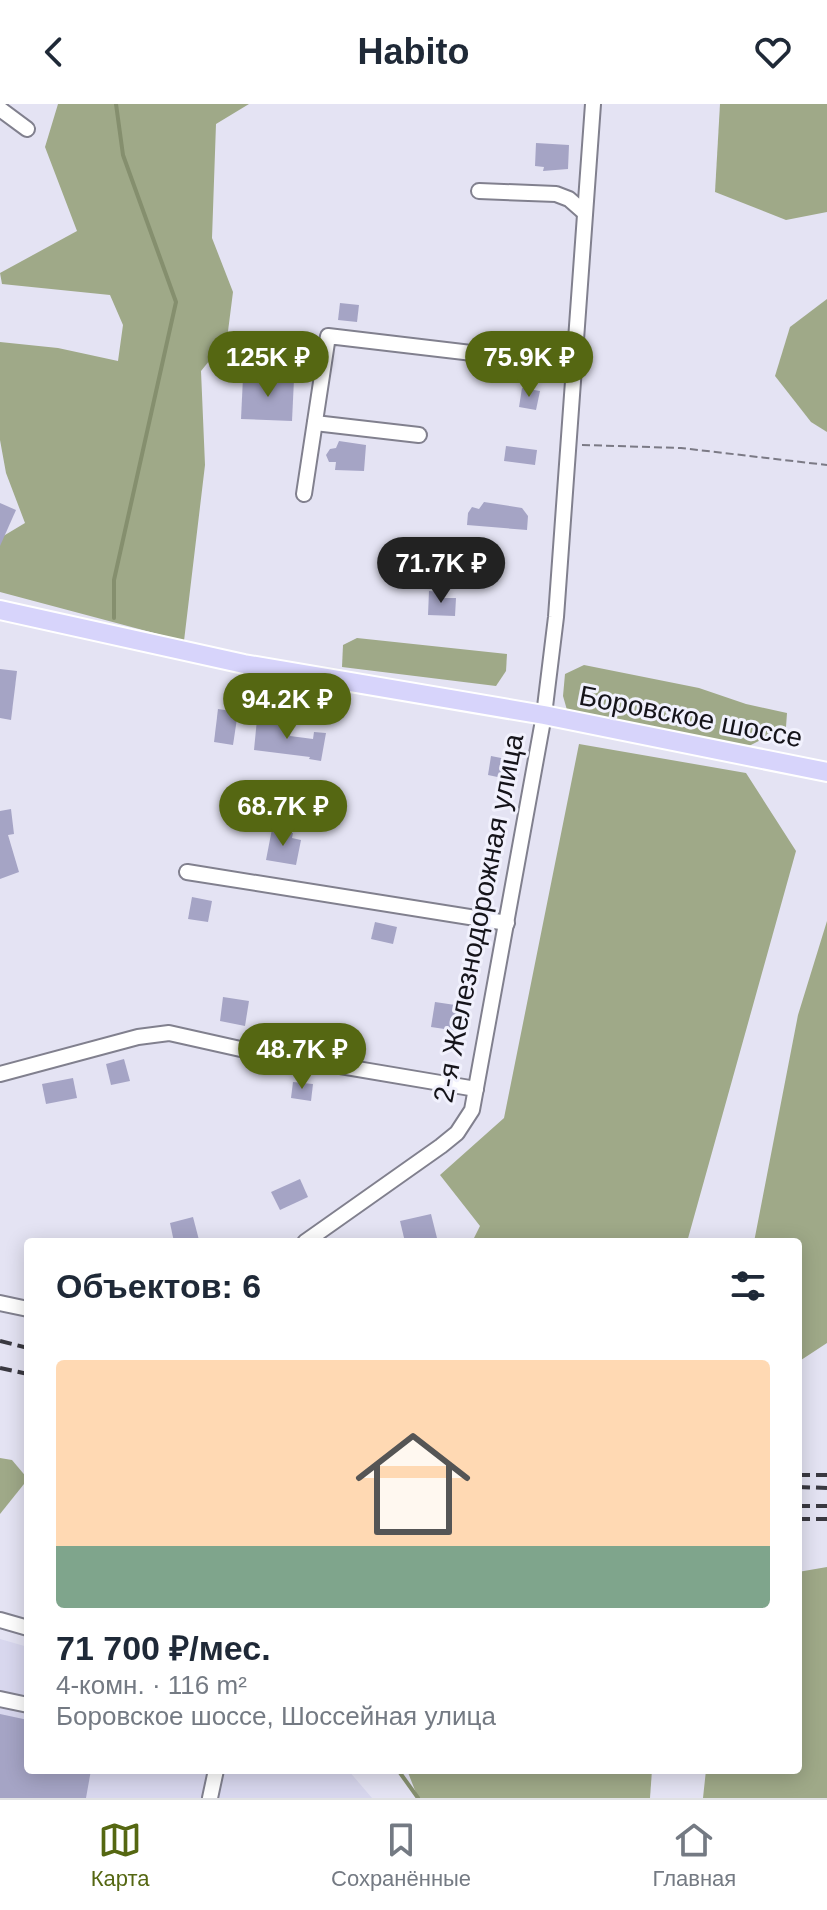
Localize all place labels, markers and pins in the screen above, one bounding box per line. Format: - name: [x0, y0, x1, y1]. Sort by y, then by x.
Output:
- pin: 125K ₽: [203, 331, 333, 399]
- pin: 75.9K ₽: [455, 331, 603, 399]
- pin: 71.7K ₽: [367, 537, 515, 605]
- pin: 94.2K ₽: [213, 673, 361, 741]
- pin: 68.7K ₽: [209, 780, 357, 848]
- pin: 48.7K ₽: [228, 1023, 376, 1091]

